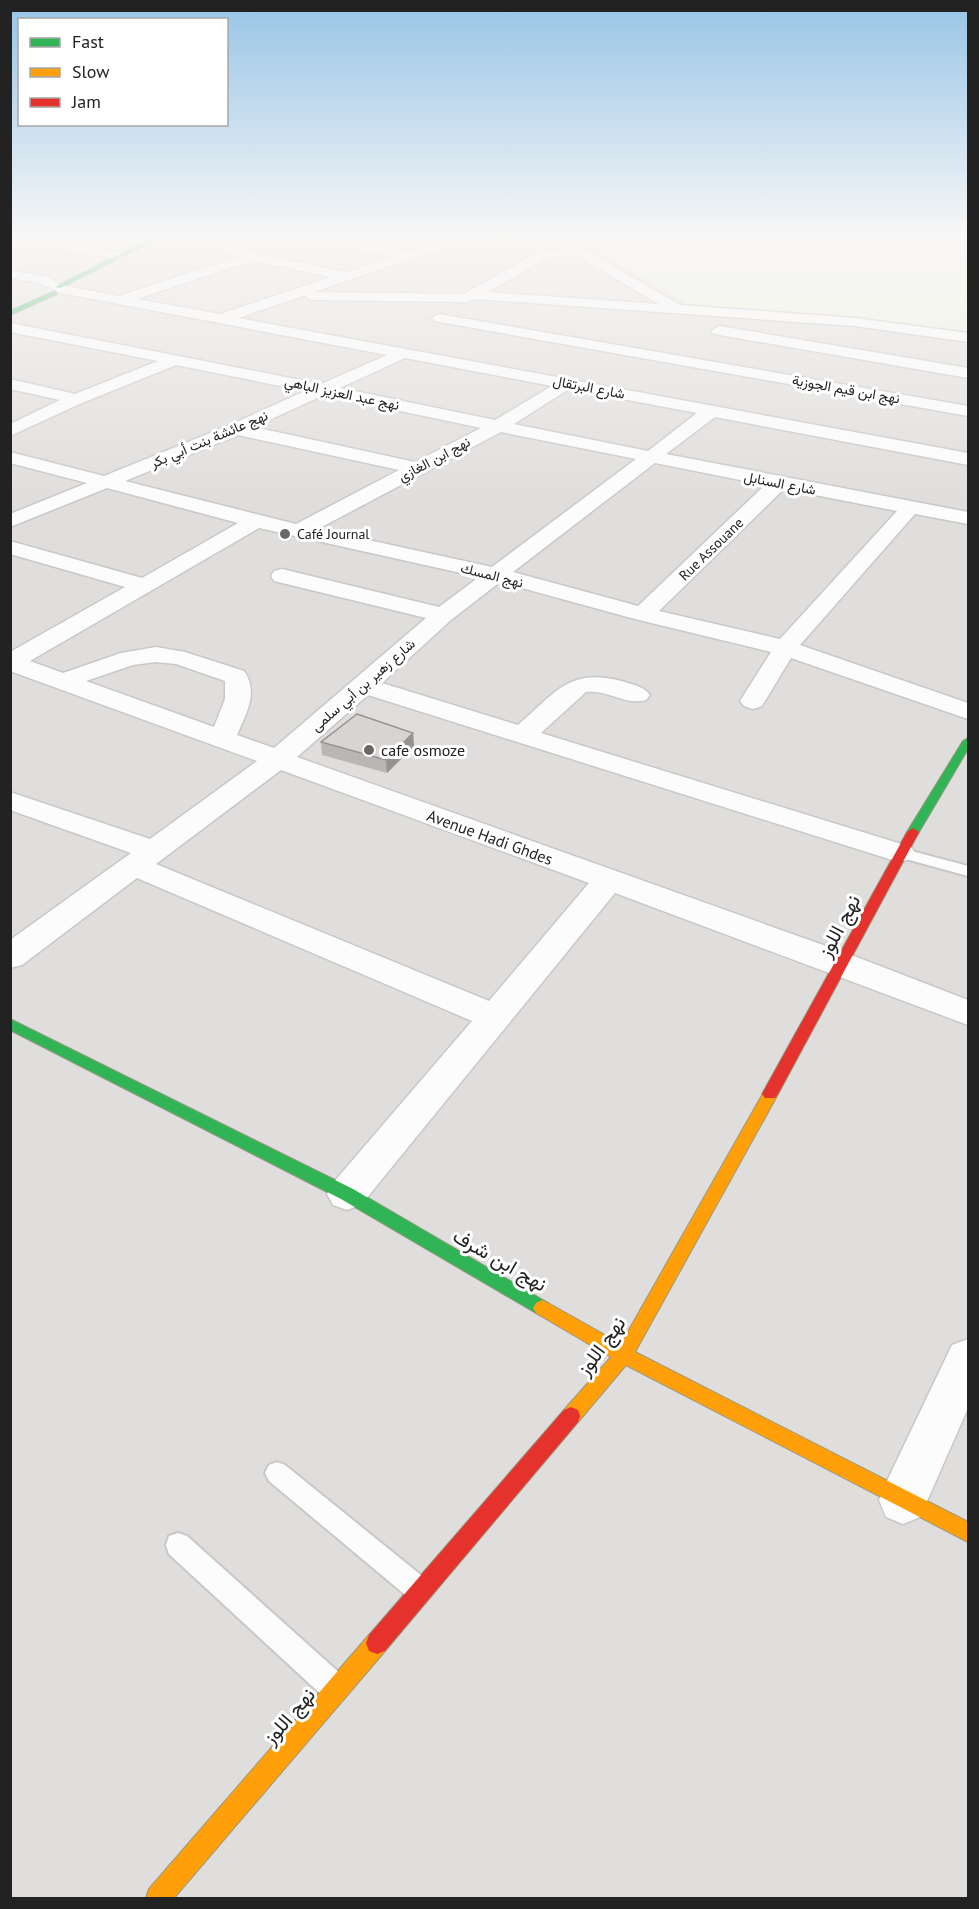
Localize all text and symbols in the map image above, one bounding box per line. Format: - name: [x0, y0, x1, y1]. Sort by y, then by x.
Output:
- legend: [18, 18, 228, 126]
- text: Fast: [72, 30, 104, 53]
- text: Slow: [72, 60, 110, 83]
- text: Jam: [71, 90, 101, 113]
- street label: شارع البرتقال: [551, 371, 626, 405]
- street label: نهج ابن قيم الجوزية: [790, 371, 901, 409]
- street label: نهج عبد العزيز الباهي: [282, 372, 401, 417]
- street label: نهج عائشة بنت أبي بكر: [146, 406, 272, 475]
- street label: نهج ابن الغازي: [395, 432, 475, 488]
- street label: شارع السنابل: [742, 467, 817, 501]
- street label: Rue Assouane: [675, 514, 747, 584]
- place label: Café Journal: [297, 525, 369, 543]
- marker: Café Journal: [278, 527, 292, 541]
- street label: نهج المسك: [458, 559, 525, 593]
- street label: شارع زهير بن أبي سلمى: [307, 635, 421, 737]
- place label: cafe osmoze: [381, 740, 465, 760]
- marker: cafe osmoze: [362, 743, 376, 757]
- street label: Avenue Hadi Ghdes: [425, 805, 556, 869]
- street label: نهج اللوز: [811, 890, 867, 963]
- street label: نهج ابن شرف: [448, 1223, 552, 1298]
- street label: نهج اللوز: [570, 1311, 632, 1382]
- street label: نهج اللوز: [256, 1682, 322, 1751]

